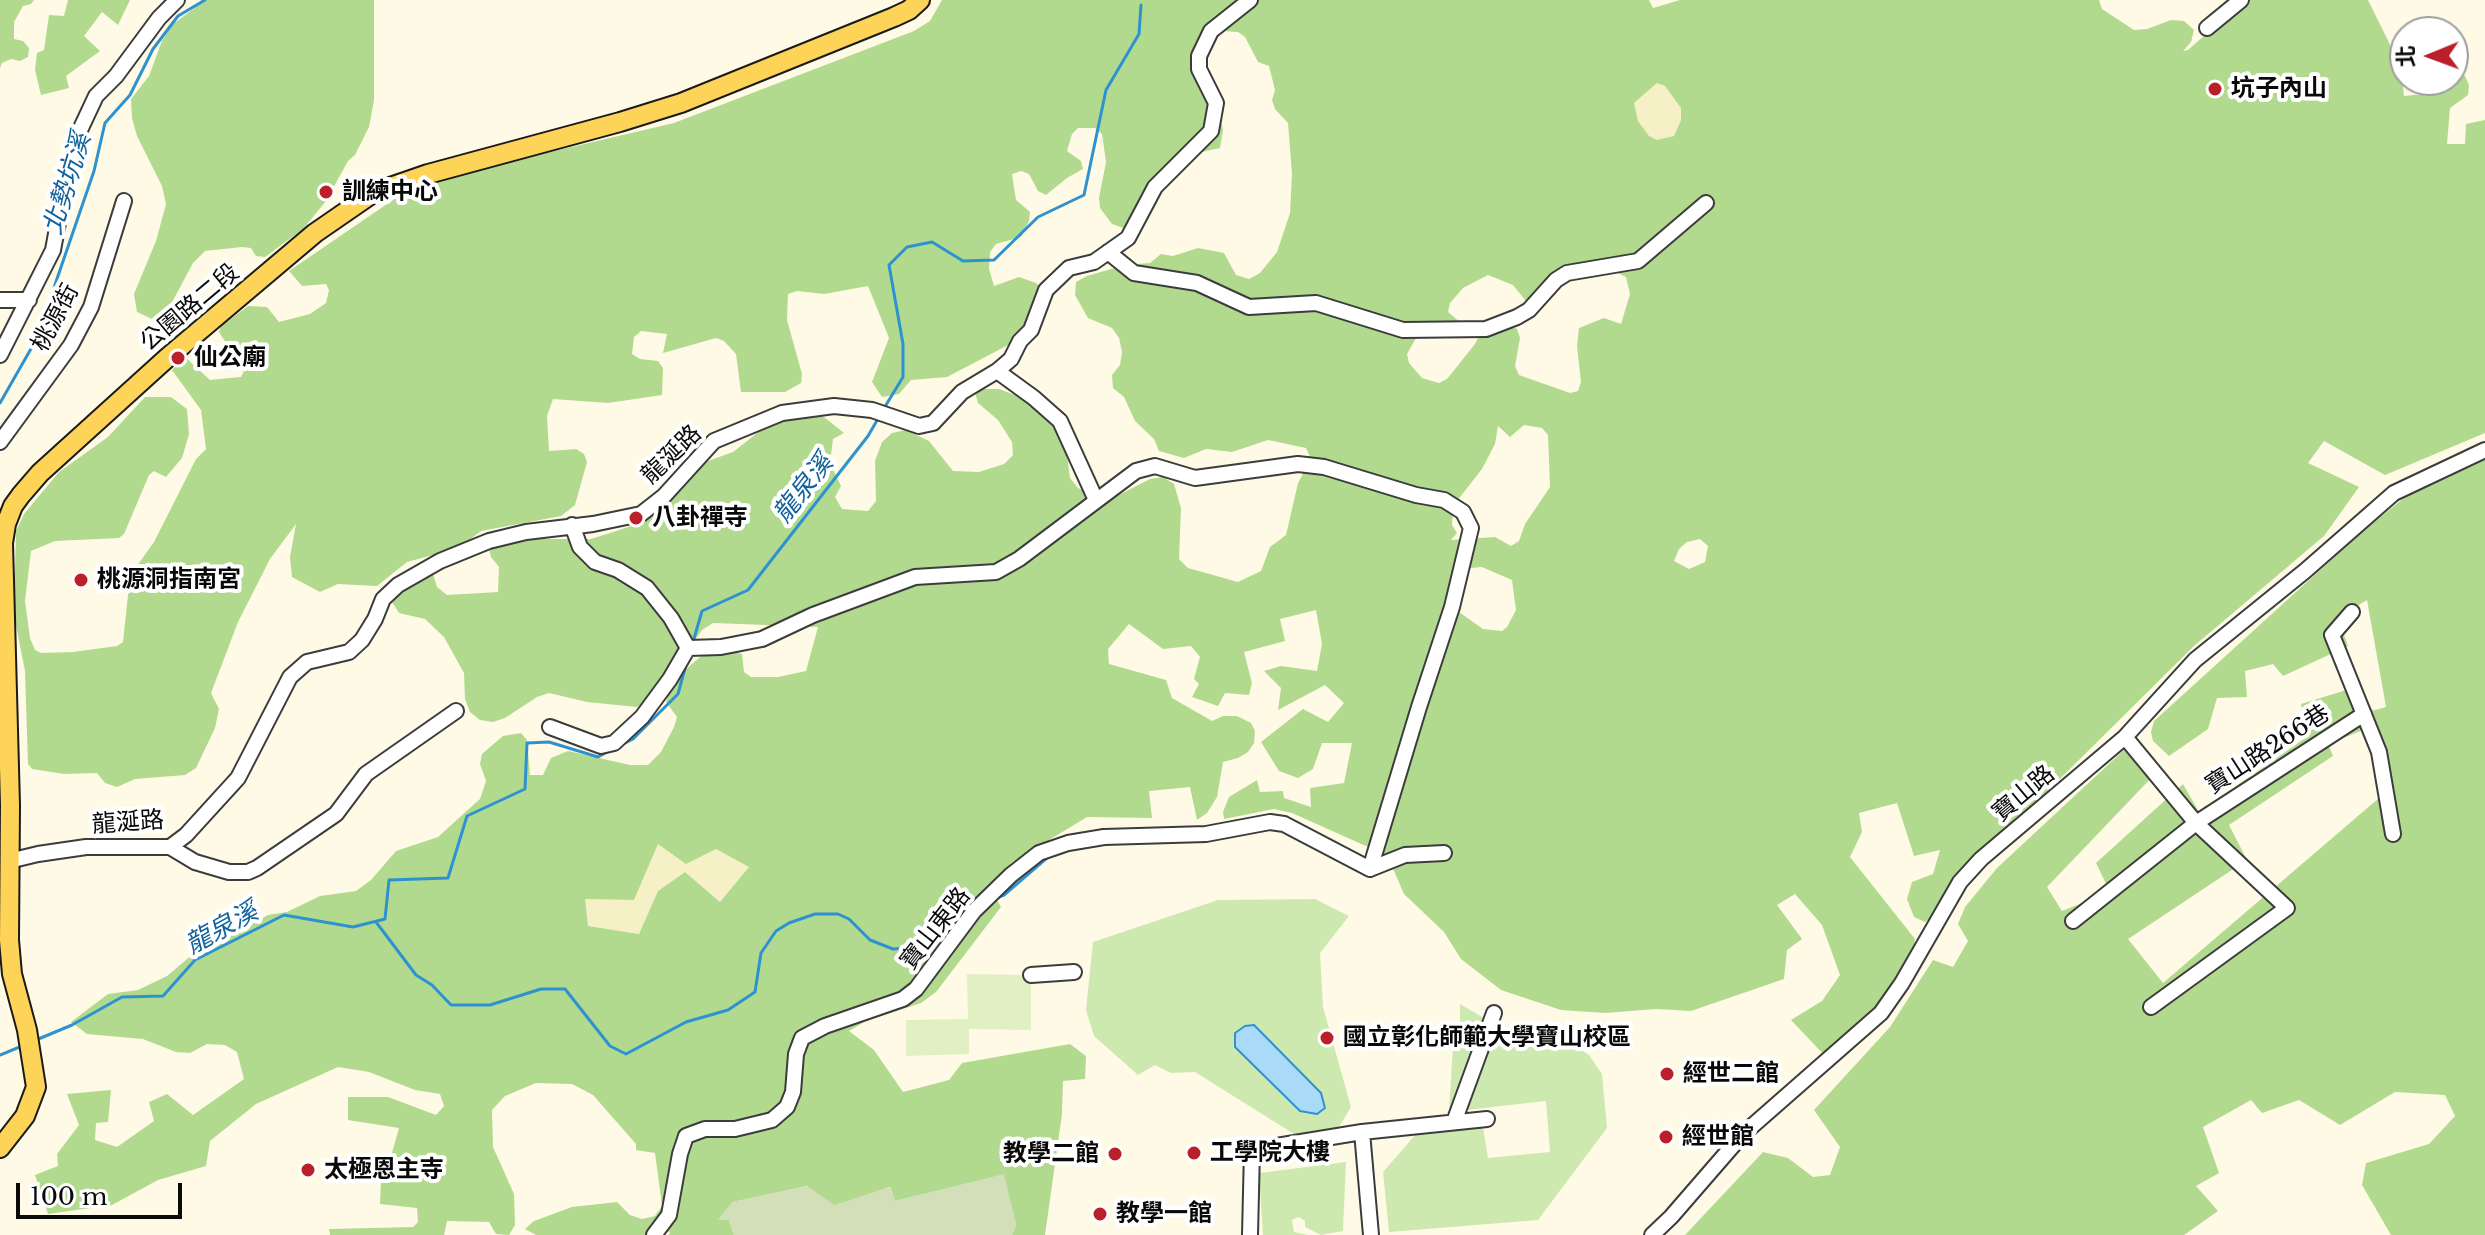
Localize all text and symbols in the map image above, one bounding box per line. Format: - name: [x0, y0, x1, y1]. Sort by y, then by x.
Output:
- north arrow: [2389, 16, 2469, 96]
- text: 北: [2393, 45, 2420, 68]
- place label: 坑子內山: [2231, 75, 2327, 103]
- marker: 坑子內山: [2206, 80, 2224, 98]
- water label: 北勢坑溪: [38, 130, 98, 238]
- place label: 訓練中心: [342, 178, 438, 206]
- marker: 訓練中心: [317, 183, 335, 201]
- street label: 公園路二段: [135, 258, 245, 358]
- street label: 桃源街: [26, 279, 86, 357]
- place label: 仙公廟: [194, 344, 266, 372]
- marker: 仙公廟: [169, 349, 187, 367]
- street label: 龍涎路: [636, 420, 708, 490]
- water label: 龍泉溪: [768, 449, 840, 529]
- place label: 八卦禪寺: [652, 504, 748, 532]
- marker: 八卦禪寺: [627, 509, 645, 527]
- place label: 桃源洞指南宮: [97, 566, 241, 594]
- marker: 桃源洞指南宮: [72, 571, 90, 589]
- street label: 寶山路266巷: [2201, 699, 2335, 801]
- street label: 寶山路: [1987, 760, 2061, 828]
- street label: 龍涎路: [91, 806, 165, 840]
- street label: 寶山東路: [895, 882, 977, 976]
- water label: 龍泉溪: [180, 896, 264, 962]
- place label: 國立彰化師範大學寶山校區: [1343, 1024, 1631, 1052]
- marker: 國立彰化師範大學寶山校區: [1318, 1029, 1336, 1047]
- place label: 經世二館: [1683, 1060, 1779, 1088]
- marker: 經世二館: [1658, 1065, 1676, 1083]
- place label: 經世館: [1682, 1123, 1754, 1151]
- marker: 經世館: [1657, 1128, 1675, 1146]
- place label: 工學院大樓: [1210, 1139, 1330, 1167]
- place label: 教學二館: [1003, 1140, 1099, 1168]
- marker: 工學院大樓: [1185, 1144, 1203, 1162]
- marker: 教學二館: [1106, 1145, 1124, 1163]
- place label: 太極恩主寺: [324, 1156, 444, 1184]
- marker: 太極恩主寺: [299, 1161, 317, 1179]
- scale bar: [20, 1167, 186, 1217]
- text: 100 m: [30, 1182, 108, 1211]
- place label: 教學一館: [1116, 1200, 1212, 1228]
- marker: 教學一館: [1091, 1205, 1109, 1223]

